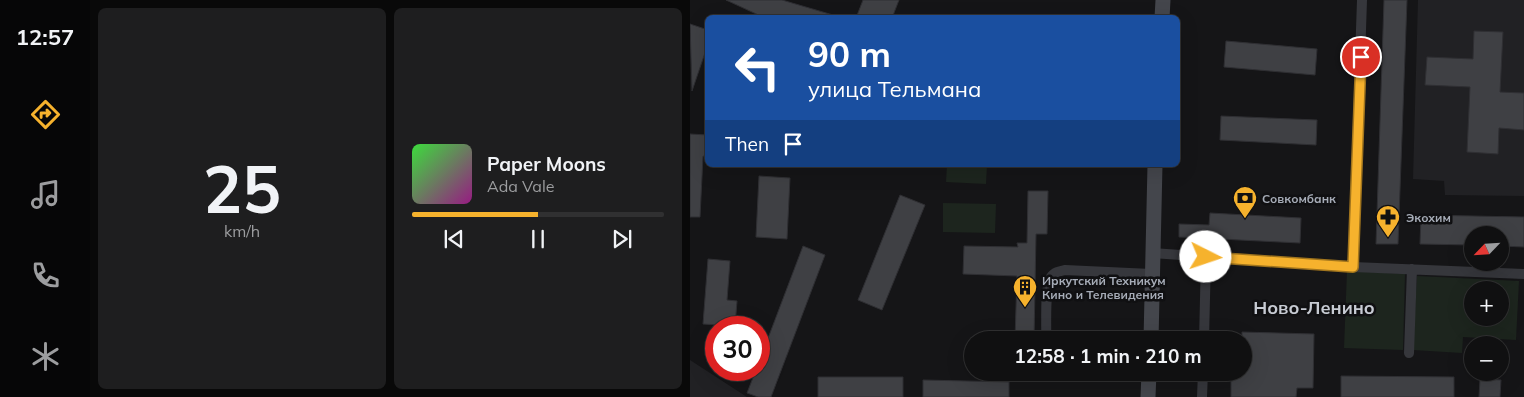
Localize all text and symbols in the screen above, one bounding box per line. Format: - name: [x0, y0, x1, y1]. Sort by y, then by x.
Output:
- text: 12:57: [16, 23, 74, 51]
- text: 90 m: [808, 32, 891, 76]
- icon: left: [725, 35, 790, 100]
- pin: [1340, 36, 1382, 78]
- icon: arrive: [1347, 43, 1375, 71]
- text: улица Тельмана: [808, 75, 981, 103]
- icon: directions: [28, 97, 63, 132]
- icon: arrive: [779, 130, 807, 158]
- text: Then: [725, 132, 769, 156]
- text: 25: [203, 148, 281, 229]
- text: Paper Moons: [487, 152, 606, 176]
- text: Ada Vale: [487, 176, 554, 196]
- icon: music: [28, 177, 63, 212]
- bank icon: Совкомбанк: [1232, 185, 1258, 219]
- place label: Совкомбанк: [1262, 191, 1336, 206]
- pharmacy icon: Экохим: [1375, 204, 1401, 238]
- place label: Экохим: [1406, 210, 1451, 225]
- text: km/h: [224, 221, 260, 241]
- icon: previous: [440, 225, 468, 253]
- icon: pause: [524, 225, 552, 253]
- icon: next: [608, 225, 636, 253]
- north arrow: [1464, 226, 1509, 271]
- map controls: [1464, 226, 1509, 381]
- position arrow: [1179, 230, 1231, 282]
- icon: phone: [28, 258, 63, 293]
- place label: Иркутский Техникум Кино и Телевидения: [1042, 273, 1166, 302]
- building icon: Иркутский Техникум Кино и Телевидения: [1012, 274, 1038, 308]
- button: +: [1464, 281, 1509, 326]
- district label: Ново-Ленино: [1253, 296, 1375, 319]
- speed limit sign: 30: [705, 316, 770, 381]
- button: −: [1464, 336, 1509, 381]
- icon: climate: [28, 339, 63, 374]
- text: 12:58 · 1 min · 210 m: [1014, 344, 1202, 368]

